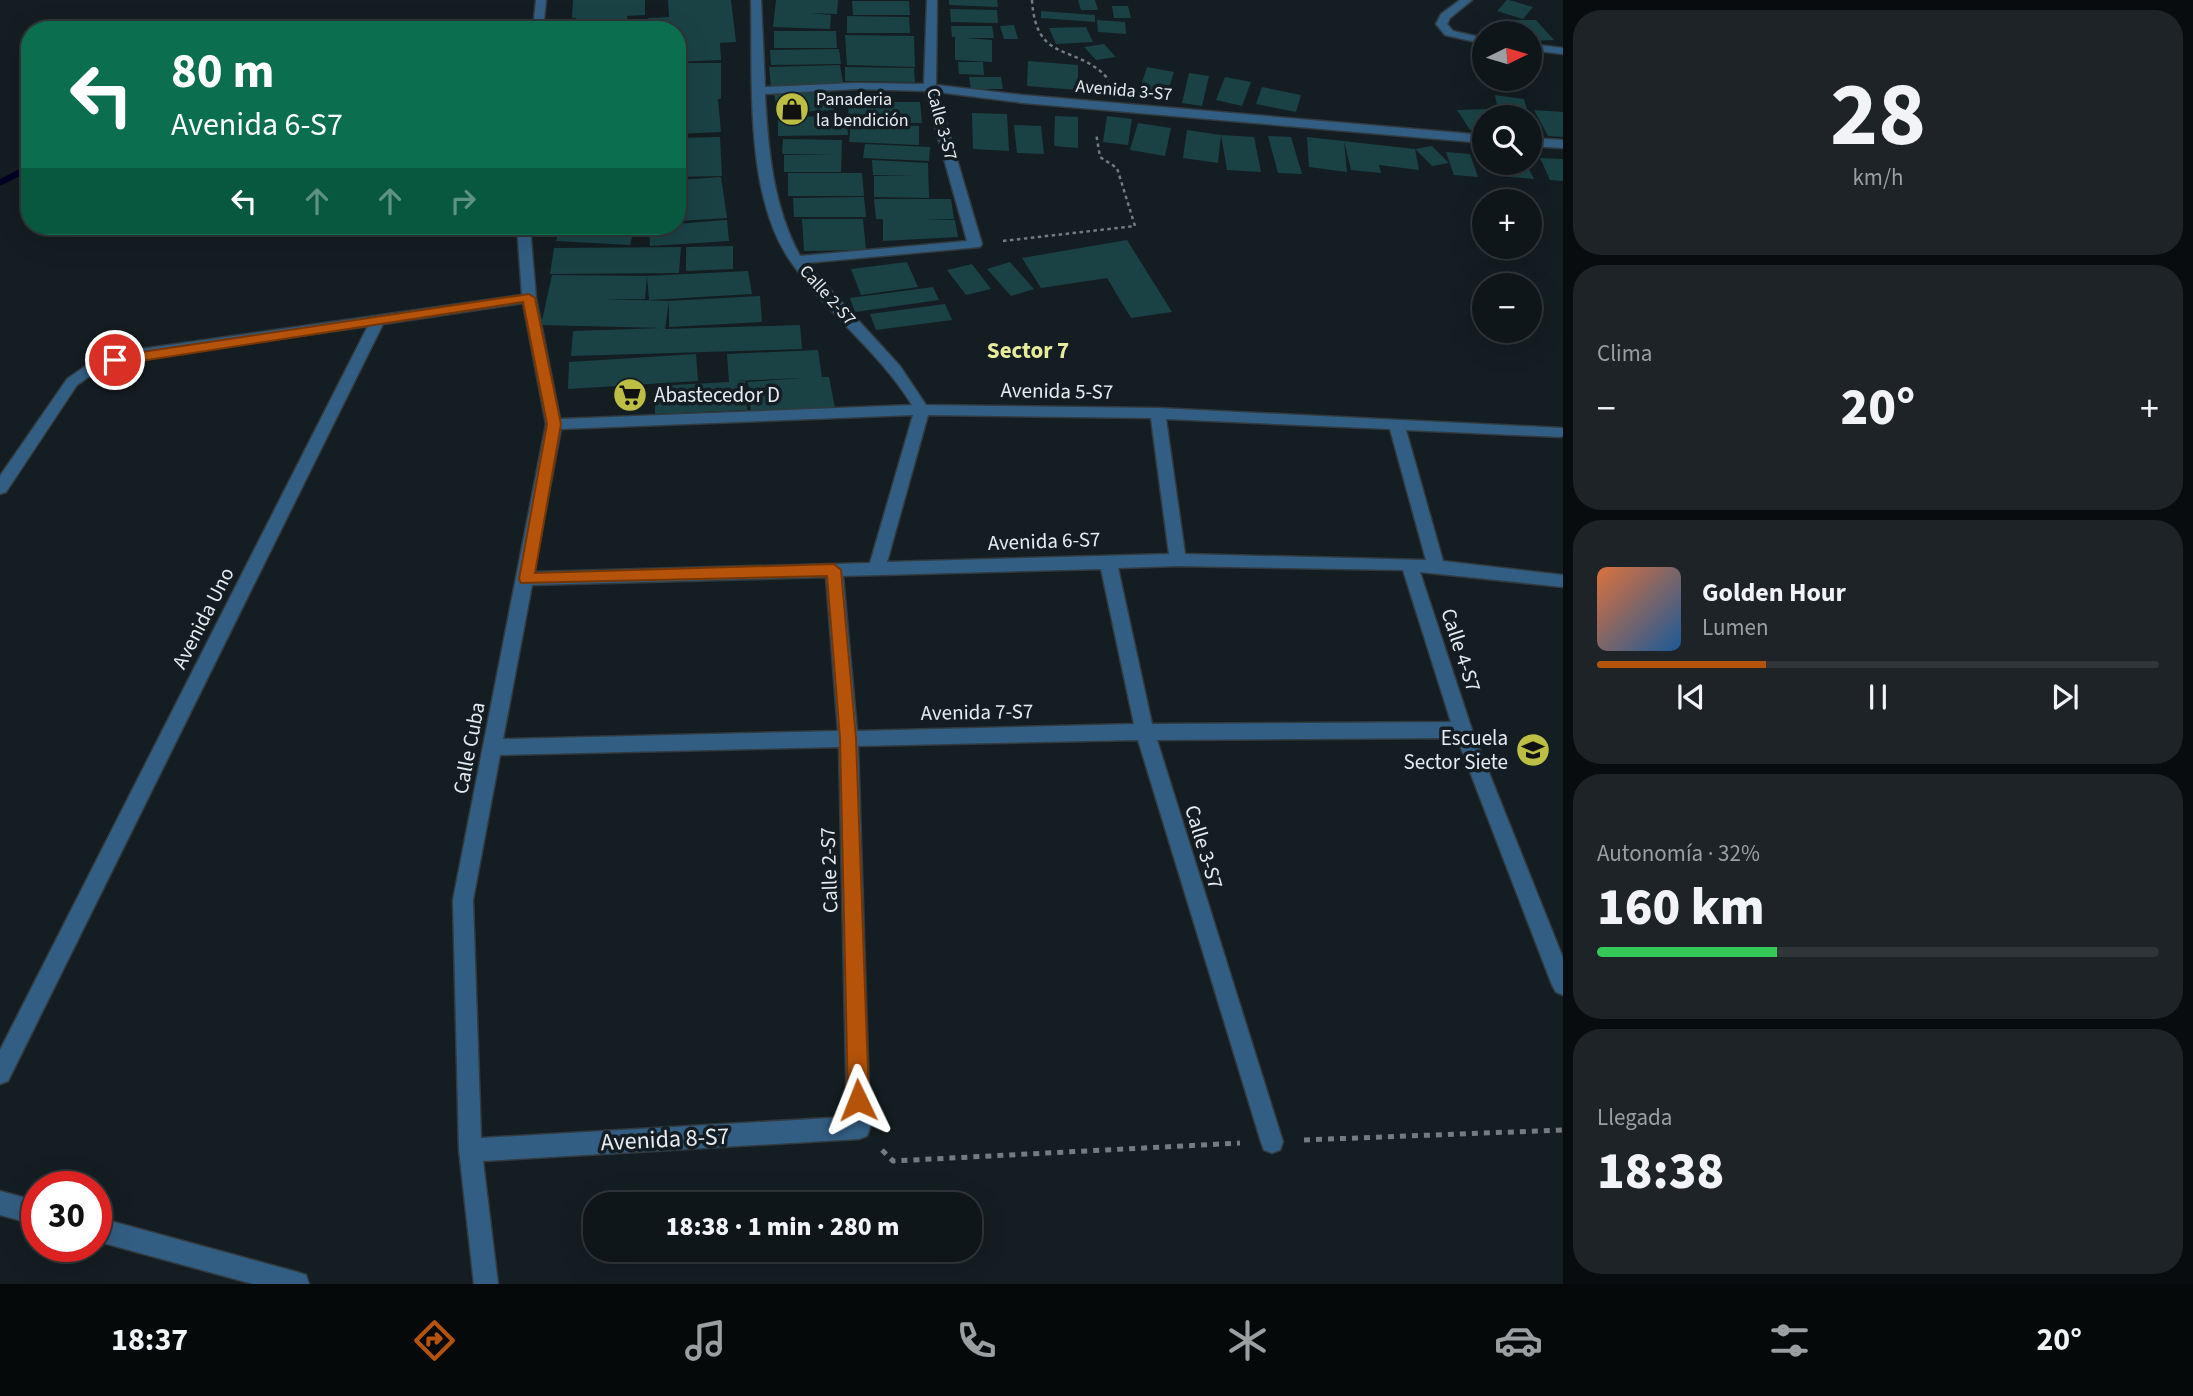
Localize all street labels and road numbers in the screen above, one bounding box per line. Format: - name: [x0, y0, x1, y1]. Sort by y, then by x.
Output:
- street label: Avenida 3-S7: [1075, 74, 1173, 107]
- street label: Calle 3-S7: [920, 85, 963, 163]
- street label: Calle 2-S7: [794, 260, 862, 331]
- street label: Avenida 5-S7: [1000, 375, 1114, 407]
- street label: Avenida 6-S7: [987, 524, 1101, 558]
- street label: Avenida Uno: [164, 562, 242, 674]
- street label: Calle 4-S7: [1433, 604, 1489, 696]
- street label: Avenida 7-S7: [920, 696, 1034, 728]
- street label: Calle Cuba: [445, 699, 493, 797]
- street label: Calle 3-S7: [1177, 801, 1231, 893]
- street label: Calle 2-S7: [813, 826, 845, 914]
- street label: Avenida 8-S7: [600, 1119, 730, 1160]

